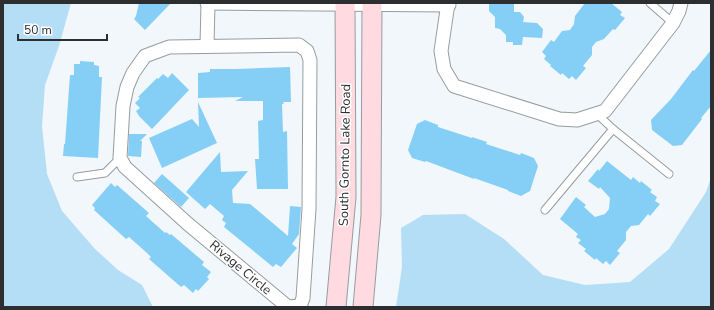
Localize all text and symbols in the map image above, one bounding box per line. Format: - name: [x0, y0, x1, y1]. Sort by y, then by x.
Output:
- scale bar: [18, 16, 107, 42]
- text: 50 m: [24, 22, 52, 38]
- street label: South Gornto Lake Road: [335, 84, 355, 226]
- street label: Rivage Circle: [205, 236, 275, 299]

